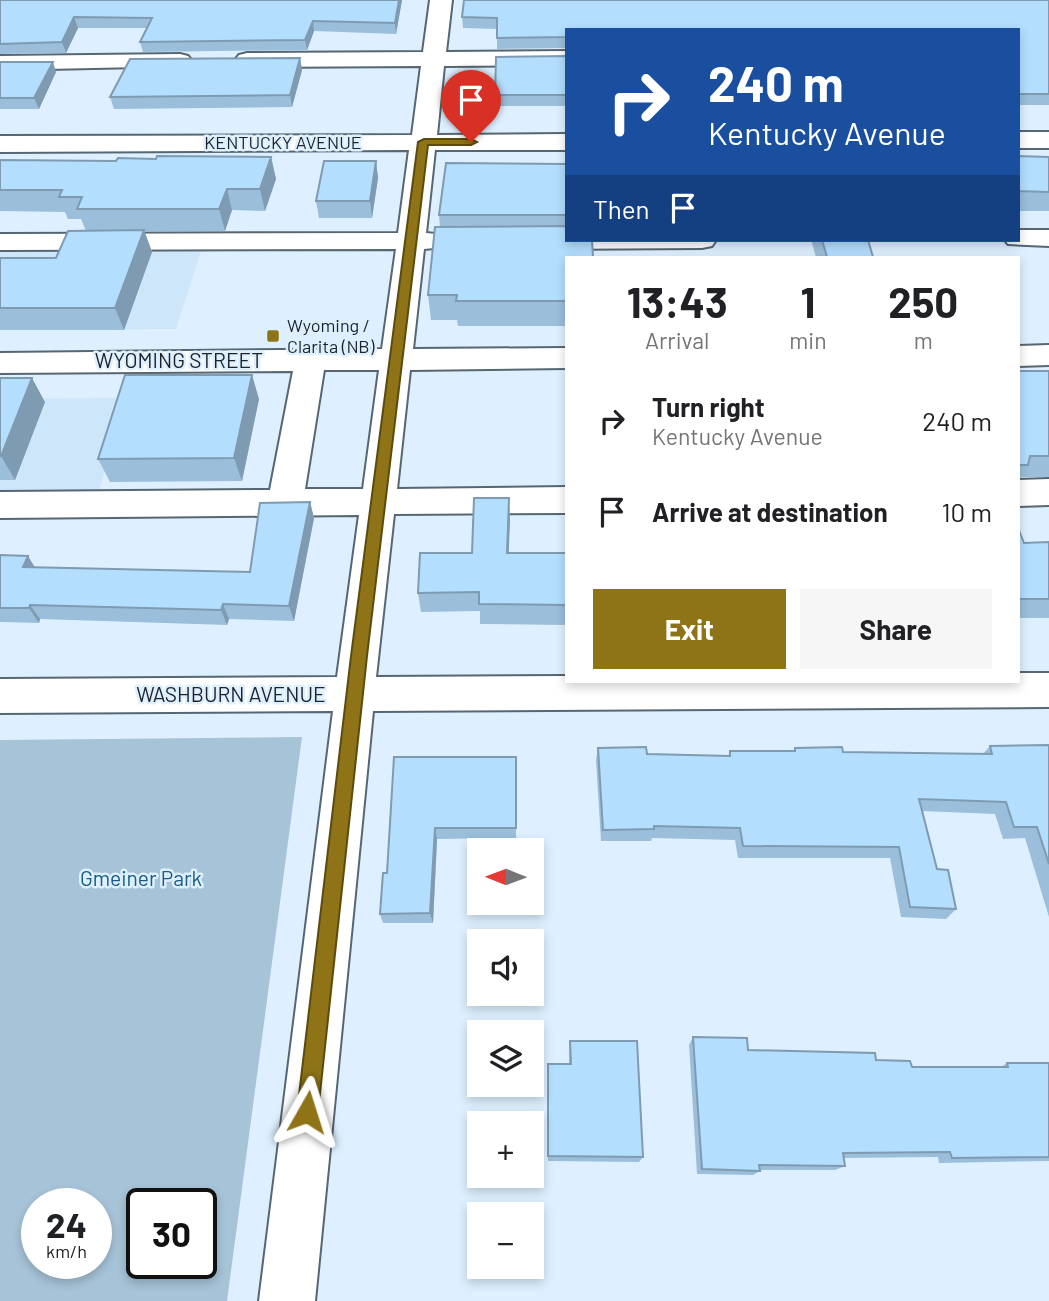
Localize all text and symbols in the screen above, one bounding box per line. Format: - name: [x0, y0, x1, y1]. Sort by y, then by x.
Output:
- text: 240 m: [708, 53, 844, 112]
- icon: right: [593, 56, 684, 147]
- pin: [441, 70, 501, 142]
- icon: arrive: [452, 81, 490, 119]
- text: Kentucky Avenue: [708, 113, 946, 151]
- street label: KENTUCKY AVENUE: [204, 131, 362, 153]
- icon: arrive: [664, 189, 702, 227]
- text: Then: [593, 193, 650, 224]
- text: 13:43: [627, 276, 728, 326]
- text: 1: [800, 276, 815, 326]
- text: 250: [888, 276, 958, 326]
- place label: Wyoming / Clarita (NB): [287, 314, 375, 357]
- text: Arrival: [645, 326, 709, 354]
- text: min: [789, 326, 827, 354]
- text: m: [914, 326, 933, 354]
- marker: Wyoming / Clarita (NB): [265, 328, 281, 344]
- street label: WYOMING STREET: [95, 347, 263, 372]
- text: Turn right: [652, 391, 765, 422]
- icon: right: [593, 402, 631, 440]
- text: 240 m: [922, 405, 992, 436]
- text: Kentucky Avenue: [652, 422, 823, 450]
- icon: arrive: [593, 493, 631, 531]
- text: Arrive at destination: [652, 496, 888, 527]
- text: 10 m: [942, 496, 992, 527]
- button: Exit: [593, 589, 786, 669]
- button: Share: [800, 589, 992, 669]
- street label: WASHBURN AVENUE: [136, 681, 326, 706]
- north arrow: [467, 838, 544, 915]
- map controls: [467, 838, 544, 1279]
- park label: Gmeiner Park: [80, 865, 202, 890]
- button: sound: [467, 929, 544, 1006]
- button: layers: [467, 1020, 544, 1097]
- position arrow: [270, 1075, 344, 1149]
- button: +: [467, 1111, 544, 1188]
- speed limit sign: 30: [126, 1188, 217, 1279]
- button: −: [467, 1202, 544, 1279]
- text: 24: [46, 1203, 87, 1245]
- text: km/h: [46, 1240, 87, 1262]

